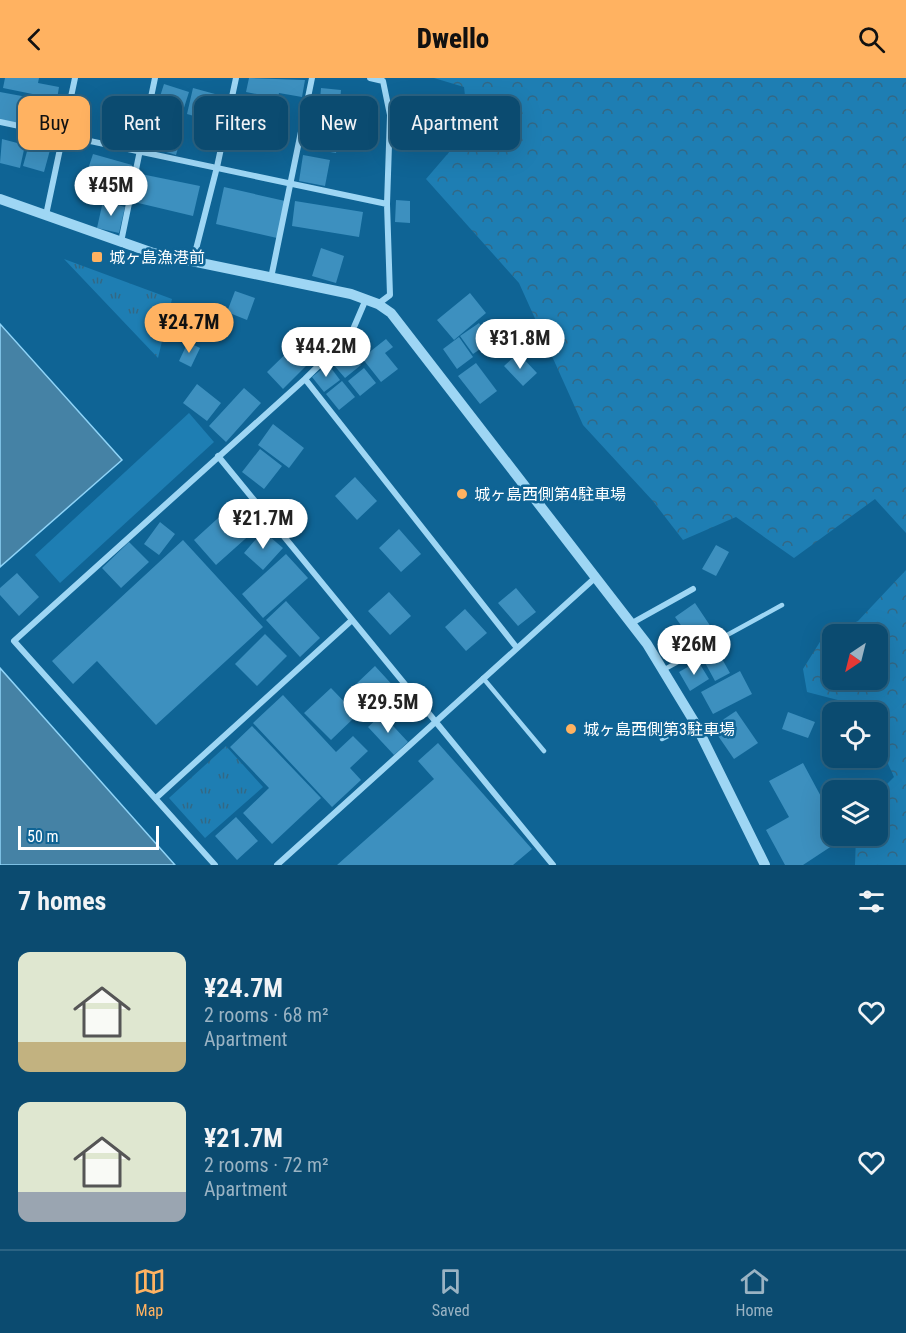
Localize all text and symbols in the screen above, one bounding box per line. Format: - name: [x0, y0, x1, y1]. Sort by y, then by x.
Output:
- icon: back: [18, 23, 51, 56]
- text: Dwello: [417, 23, 489, 55]
- icon: search: [855, 23, 888, 56]
- chip: Buy: [18, 96, 90, 150]
- chip: Rent: [102, 96, 182, 150]
- chip: Filters: [194, 96, 288, 150]
- chip: New: [300, 96, 378, 150]
- chip: Apartment: [390, 96, 520, 150]
- pin: ¥45M: [75, 166, 147, 217]
- text: ¥45M: [89, 173, 133, 197]
- place label: 城ヶ島漁港前: [109, 248, 205, 267]
- marker: 城ヶ島漁港前: [90, 250, 104, 264]
- pin: ¥24.7M: [140, 303, 238, 354]
- text: ¥24.7M: [159, 310, 219, 334]
- pin: ¥31.8M: [471, 319, 569, 370]
- text: ¥31.8M: [490, 326, 550, 350]
- pin: ¥44.2M: [277, 327, 375, 378]
- text: ¥44.2M: [296, 334, 356, 358]
- place label: 城ヶ島西側第4駐車場: [474, 485, 626, 504]
- marker: 城ヶ島西側第4駐車場: [455, 487, 469, 501]
- pin: ¥21.7M: [214, 499, 312, 550]
- text: ¥21.7M: [233, 506, 293, 530]
- north arrow: [822, 624, 888, 690]
- map controls: [822, 624, 888, 846]
- pin: ¥26M: [658, 625, 730, 676]
- text: ¥26M: [672, 632, 716, 656]
- pin: ¥29.5M: [339, 683, 437, 734]
- text: ¥29.5M: [358, 690, 418, 714]
- button: locate: [822, 702, 888, 768]
- place label: 城ヶ島西側第3駐車場: [583, 720, 735, 739]
- marker: 城ヶ島西側第3駐車場: [564, 722, 578, 736]
- button: layers: [822, 780, 888, 846]
- scale bar: [18, 823, 159, 850]
- text: 50 m: [27, 827, 59, 846]
- icon: filters: [855, 885, 888, 918]
- text: 7 homes: [18, 886, 106, 916]
- text: ¥24.7M: [204, 973, 283, 1003]
- icon: home: [66, 976, 138, 1048]
- icon: heart: [855, 996, 888, 1029]
- text: 2 rooms · 68 m²: [204, 1003, 329, 1027]
- text: Apartment: [204, 1027, 288, 1051]
- text: ¥21.7M: [204, 1123, 283, 1153]
- icon: home: [66, 1126, 138, 1198]
- icon: heart: [855, 1146, 888, 1179]
- text: 2 rooms · 72 m²: [204, 1153, 329, 1177]
- text: Apartment: [204, 1177, 288, 1201]
- tab: Map: [133, 1265, 166, 1320]
- tab: Saved: [432, 1265, 470, 1320]
- tab: Home: [736, 1265, 773, 1320]

